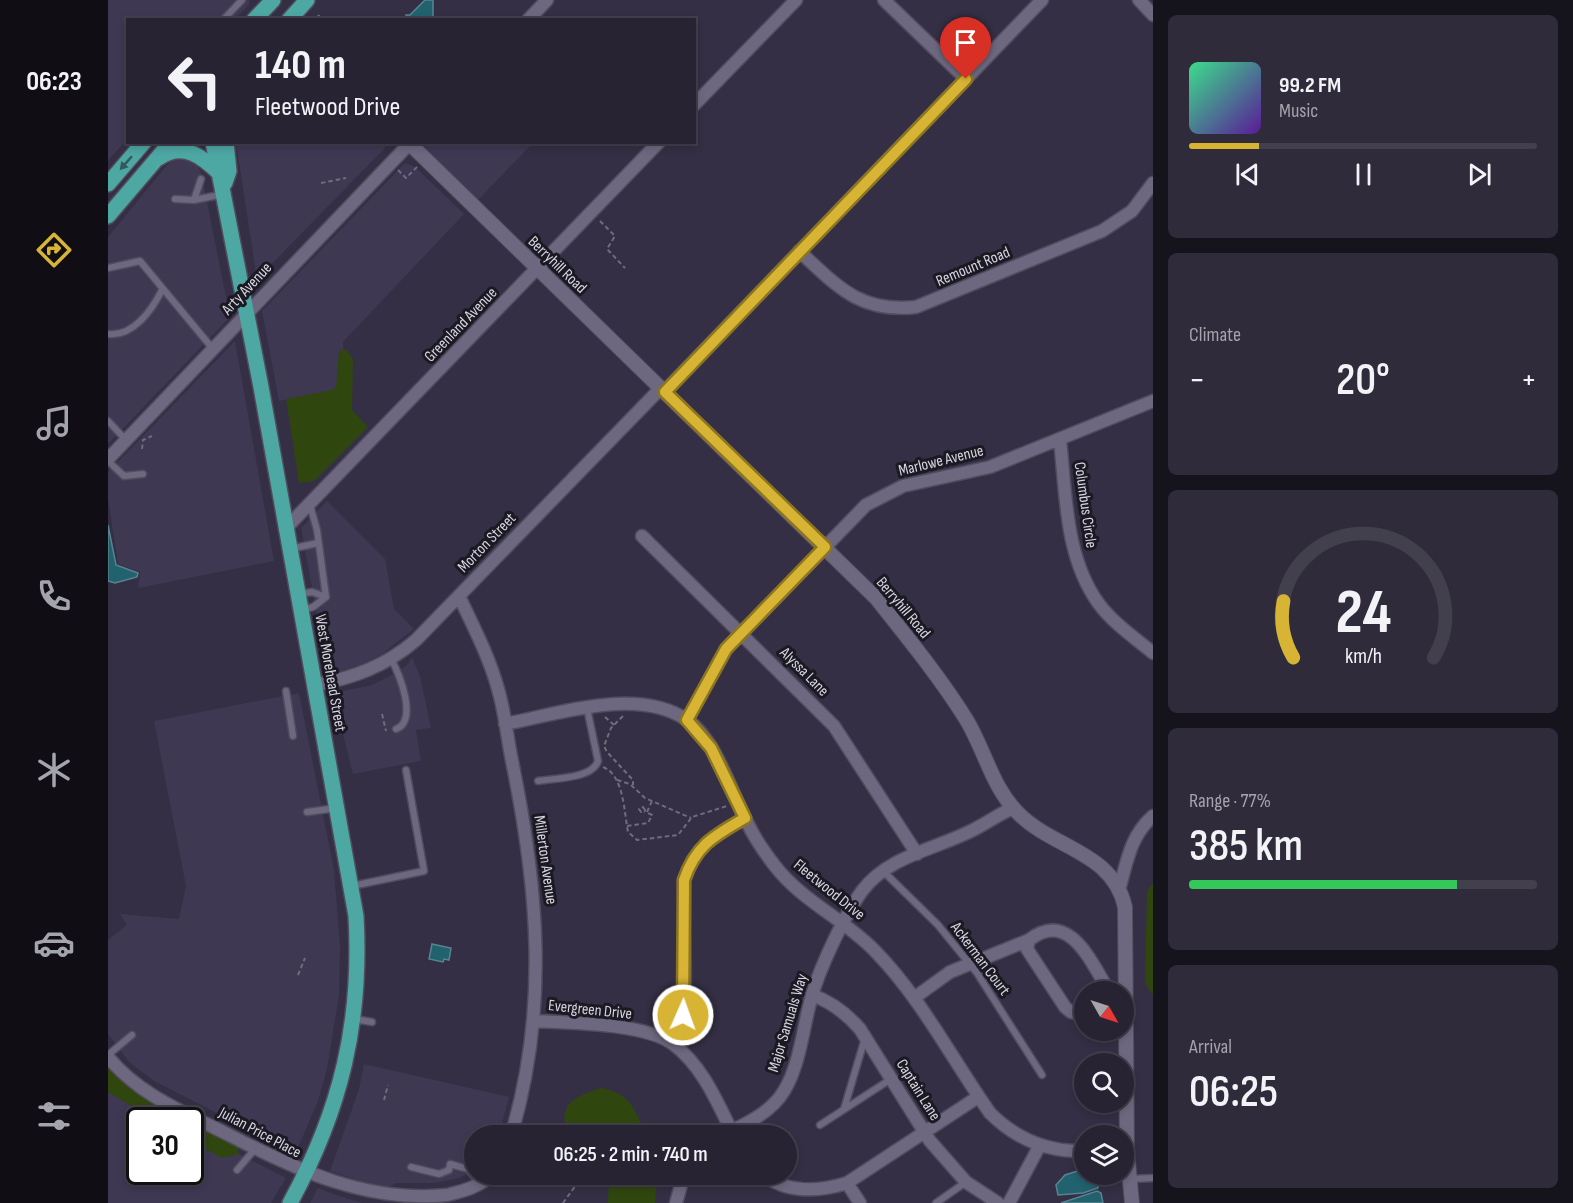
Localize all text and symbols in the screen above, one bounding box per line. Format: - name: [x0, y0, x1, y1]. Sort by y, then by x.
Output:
- pin: [940, 17, 991, 79]
- icon: arrive: [949, 26, 982, 59]
- text: 140 m: [255, 40, 346, 91]
- icon: left: [156, 42, 234, 120]
- text: 06:23: [26, 66, 82, 98]
- text: 99.2 FM: [1279, 72, 1341, 99]
- text: Fleetwood Drive: [255, 91, 400, 123]
- text: Music: [1279, 99, 1318, 123]
- one-way arrow: [120, 155, 133, 170]
- icon: previous: [1231, 158, 1264, 191]
- icon: pause: [1347, 158, 1380, 191]
- icon: next: [1463, 158, 1496, 191]
- icon: directions: [33, 229, 75, 271]
- street label: Berryhill Road: [524, 232, 590, 298]
- street label: Remount Road: [933, 243, 1013, 291]
- street label: Arty Avenue: [217, 259, 276, 320]
- street label: Greenland Avenue: [421, 284, 501, 366]
- text: Climate: [1189, 323, 1241, 347]
- text: 20°: [1336, 353, 1390, 408]
- text: −: [1189, 360, 1205, 400]
- text: +: [1521, 360, 1537, 400]
- icon: music: [33, 402, 75, 444]
- street label: Marlowe Avenue: [897, 441, 985, 481]
- street label: Columbus Circle: [1070, 461, 1100, 549]
- street label: Morton Street: [454, 509, 520, 577]
- street label: Berryhill Road: [872, 574, 934, 642]
- icon: phone: [33, 575, 75, 617]
- text: 24: [1335, 577, 1391, 652]
- street label: West Morehead Street: [310, 613, 350, 733]
- street label: Alyssa Lane: [775, 643, 832, 700]
- text: km/h: [1344, 645, 1382, 670]
- icon: climate: [33, 749, 75, 791]
- text: Range · 77%: [1189, 789, 1271, 813]
- street label: Millerton Avenue: [529, 814, 561, 906]
- text: 385 km: [1189, 819, 1303, 874]
- street label: Fleetwood Drive: [790, 856, 868, 924]
- street label: Ackerman Court: [946, 918, 1014, 999]
- icon: car: [33, 922, 75, 964]
- street label: Major Samuals Way: [764, 971, 812, 1075]
- north arrow: [1074, 981, 1134, 1041]
- map controls: [1074, 981, 1134, 1185]
- position arrow: [651, 983, 715, 1047]
- street label: Evergreen Drive: [547, 996, 633, 1024]
- text: Arrival: [1189, 1035, 1232, 1059]
- button: search: [1074, 1053, 1134, 1113]
- street label: Captain Lane: [892, 1056, 944, 1124]
- text: 06:25: [1189, 1065, 1278, 1120]
- icon: filters: [33, 1095, 75, 1137]
- street label: Julian Price Place: [215, 1103, 304, 1163]
- speed limit sign: 30: [126, 1107, 204, 1185]
- button: layers: [1074, 1125, 1134, 1185]
- text: 06:25 · 2 min · 740 m: [553, 1141, 708, 1168]

